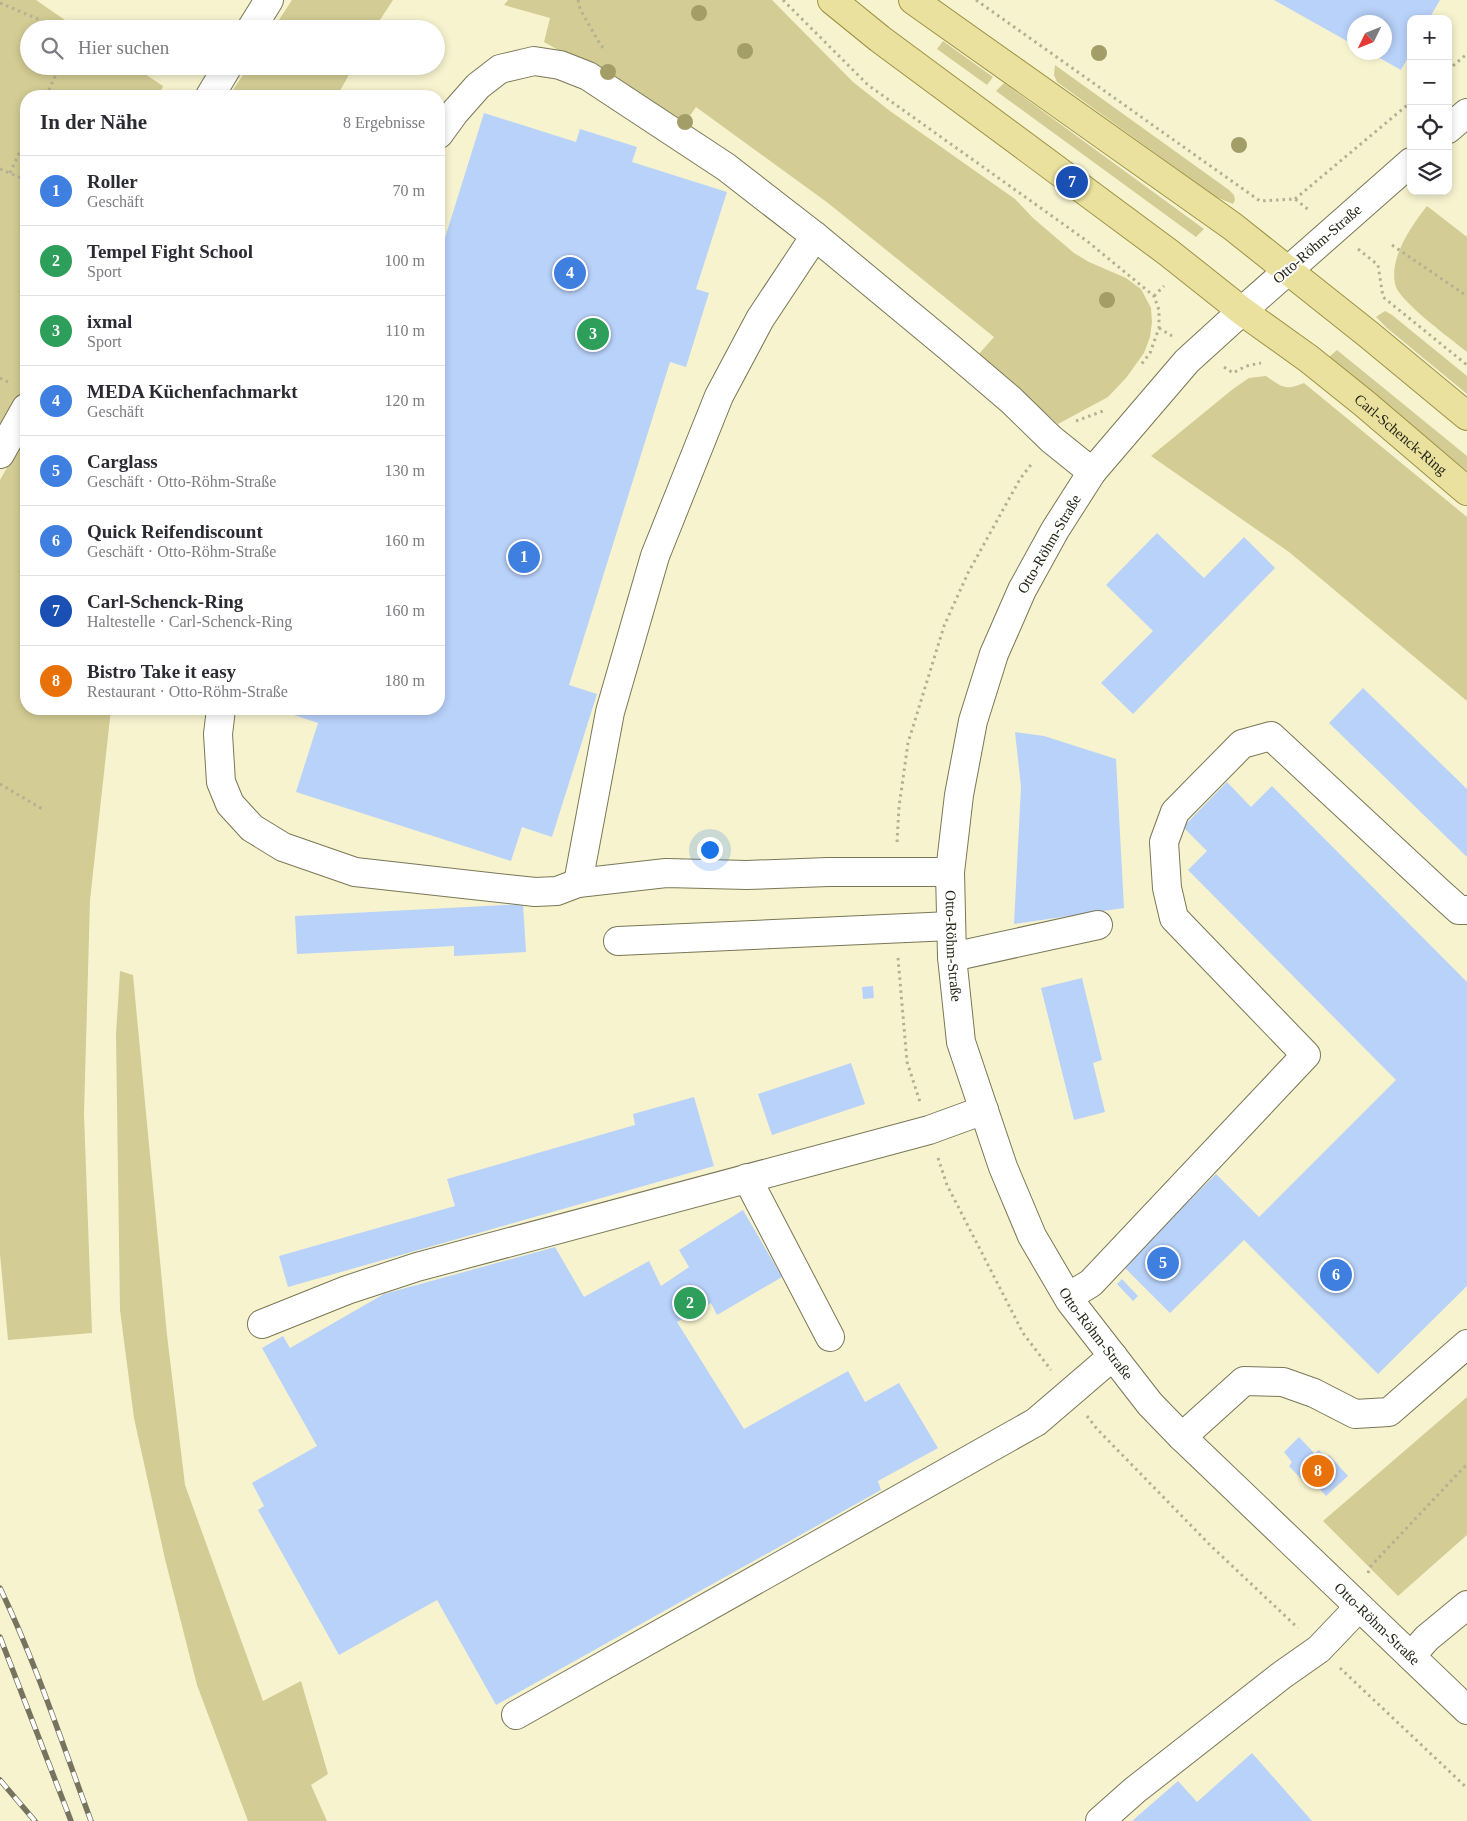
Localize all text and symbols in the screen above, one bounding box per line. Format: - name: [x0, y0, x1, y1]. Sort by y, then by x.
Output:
- north arrow: [1347, 15, 1392, 60]
- map controls: [1407, 15, 1452, 195]
- button: +: [1407, 15, 1452, 60]
- search box: [20, 20, 445, 75]
- icon: search: [38, 34, 66, 62]
- text: Hier suchen: [78, 37, 169, 58]
- button: −: [1407, 60, 1452, 105]
- button: locate: [1407, 105, 1452, 150]
- text: In der Nähe: [40, 110, 147, 134]
- text: 8 Ergebnisse: [343, 114, 425, 131]
- button: layers: [1407, 150, 1452, 195]
- pin: 7: [1056, 163, 1088, 201]
- text: Roller: [87, 171, 138, 192]
- text: 1: [52, 182, 60, 199]
- text: 70 m: [393, 182, 425, 199]
- text: Geschäft: [87, 193, 144, 210]
- street label: Otto-Röhm-Straße: [1270, 201, 1365, 287]
- text: Tempel Fight School: [87, 241, 253, 262]
- text: 2: [52, 252, 60, 269]
- text: 100 m: [385, 252, 425, 269]
- pin: 4: [554, 254, 586, 292]
- text: Sport: [87, 263, 122, 280]
- text: ixmal: [87, 311, 132, 332]
- pin: 3: [577, 315, 609, 353]
- text: 3: [52, 322, 60, 339]
- text: 110 m: [385, 322, 425, 339]
- text: Sport: [87, 333, 122, 350]
- text: MEDA Küchenfachmarkt: [87, 381, 298, 402]
- street label: Carl-Schenck-Ring: [1351, 391, 1450, 479]
- text: 4: [52, 392, 60, 409]
- text: 120 m: [385, 392, 425, 409]
- text: Geschäft: [87, 403, 144, 420]
- text: Carglass: [87, 451, 158, 472]
- text: 5: [52, 462, 60, 479]
- text: 130 m: [385, 462, 425, 479]
- text: Geschäft · Otto-Röhm-Straße: [87, 473, 276, 490]
- street label: Otto-Röhm-Straße: [1014, 491, 1084, 596]
- text: Quick Reifendiscount: [87, 521, 263, 542]
- text: 6: [52, 532, 60, 549]
- text: 160 m: [385, 532, 425, 549]
- pin: 1: [508, 538, 540, 576]
- text: Geschäft · Otto-Röhm-Straße: [87, 543, 276, 560]
- text: Carl-Schenck-Ring: [87, 591, 243, 612]
- text: 7: [52, 602, 60, 619]
- text: 160 m: [385, 602, 425, 619]
- text: Haltestelle · Carl-Schenck-Ring: [87, 613, 292, 630]
- text: Bistro Take it easy: [87, 661, 236, 682]
- text: 8: [52, 672, 60, 689]
- text: 180 m: [385, 672, 425, 689]
- text: Restaurant · Otto-Röhm-Straße: [87, 683, 288, 700]
- your location: [697, 837, 723, 863]
- street label: Otto-Röhm-Straße: [942, 890, 965, 1003]
- pin: 5: [1147, 1244, 1179, 1282]
- pin: 6: [1320, 1256, 1352, 1294]
- pin: 2: [674, 1284, 706, 1322]
- street label: Otto-Röhm-Straße: [1056, 1285, 1136, 1383]
- pin: 8: [1302, 1452, 1334, 1490]
- street label: Otto-Röhm-Straße: [1331, 1579, 1423, 1669]

